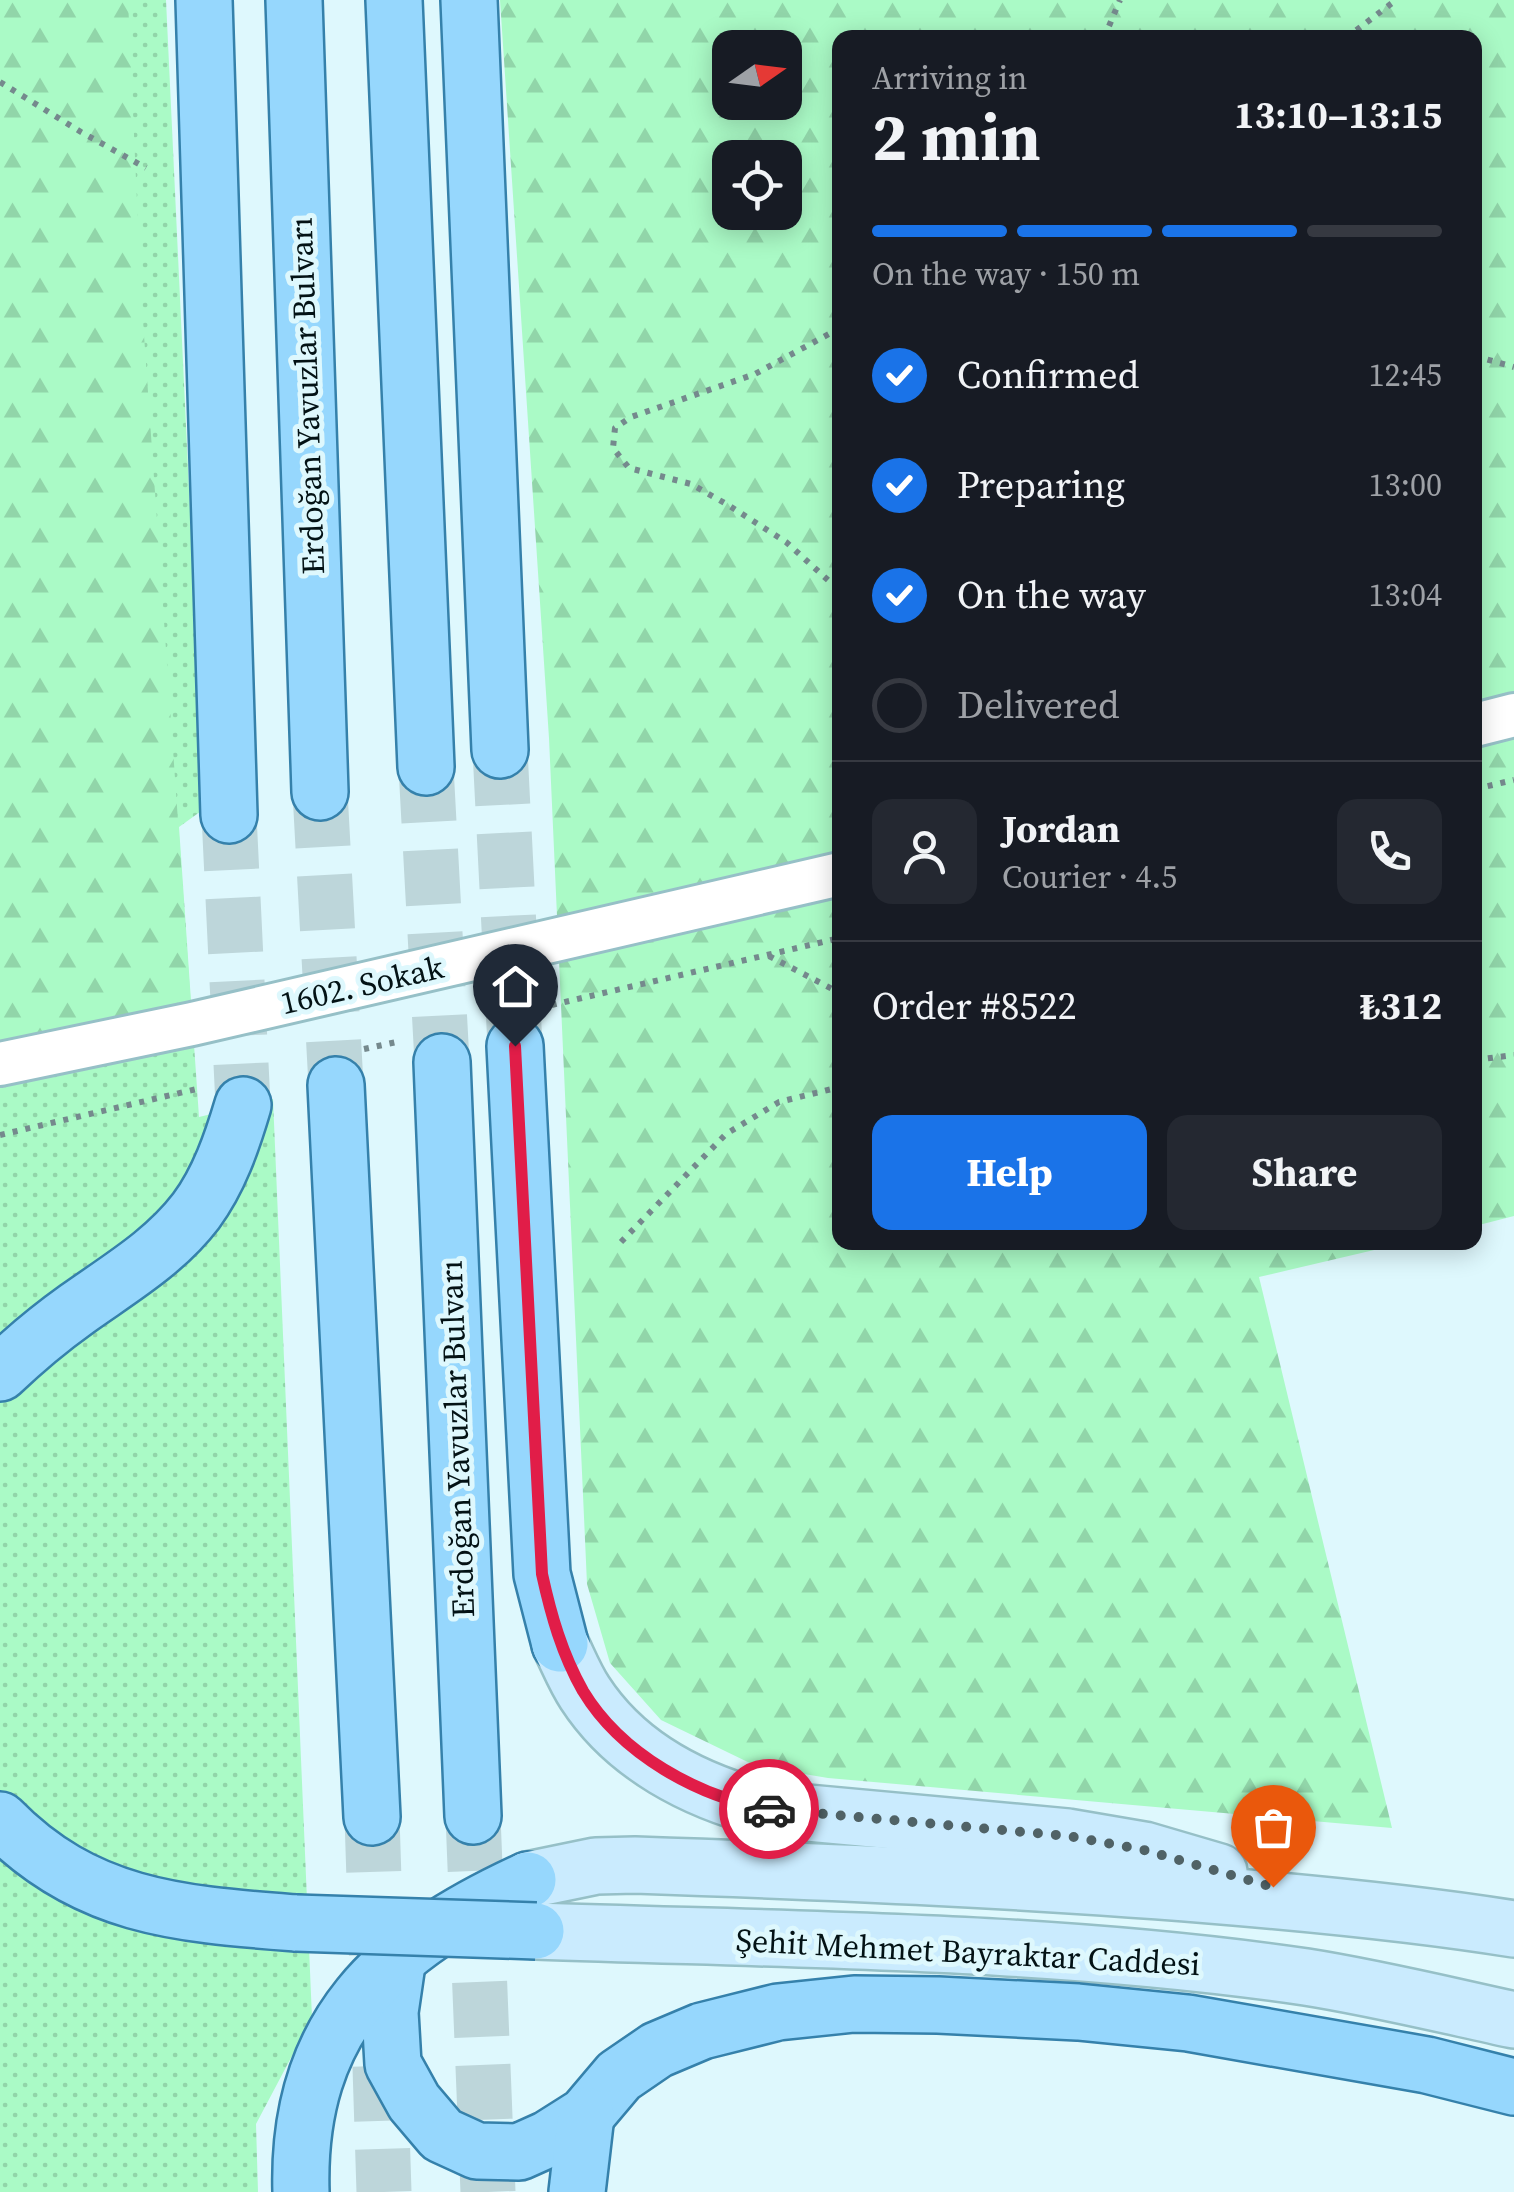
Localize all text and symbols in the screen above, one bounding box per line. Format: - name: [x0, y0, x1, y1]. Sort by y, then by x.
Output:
- north arrow: [712, 30, 802, 120]
- map controls: [712, 30, 802, 230]
- text: Arriving in: [872, 56, 1027, 100]
- text: 13:10–13:15: [1234, 89, 1442, 141]
- text: 2 min: [872, 93, 1041, 182]
- button: locate: [712, 140, 802, 230]
- street label: Erdoğan Yavuzlar Bulvarı: [279, 217, 335, 575]
- text: On the way · 150 m: [872, 252, 1140, 296]
- icon: check: [872, 348, 927, 403]
- text: Confirmed: [957, 349, 1139, 401]
- text: 12:45: [1368, 353, 1442, 397]
- icon: check: [872, 458, 927, 513]
- text: Preparing: [957, 459, 1125, 511]
- text: 13:00: [1368, 463, 1442, 507]
- icon: check: [872, 568, 927, 623]
- text: On the way: [957, 569, 1146, 621]
- text: 13:04: [1368, 573, 1442, 617]
- text: Delivered: [957, 679, 1120, 731]
- button: person: [872, 799, 977, 904]
- button: phone: [1337, 799, 1442, 904]
- text: Jordan: [1002, 803, 1120, 855]
- text: Courier · 4.5: [1002, 855, 1177, 899]
- pin: [473, 944, 558, 1047]
- street label: 1602. Sokak: [276, 945, 448, 1025]
- icon: home: [488, 959, 543, 1014]
- text: Order #8522: [872, 980, 1076, 1032]
- text: ₺312: [1360, 980, 1442, 1032]
- button: Help: [872, 1115, 1147, 1230]
- button: Share: [1167, 1115, 1442, 1230]
- street label: Erdoğan Yavuzlar Bulvarı: [429, 1260, 485, 1618]
- courier: [719, 1759, 819, 1859]
- icon: car: [742, 1782, 797, 1837]
- pin: [1231, 1785, 1316, 1888]
- icon: bag: [1246, 1800, 1301, 1855]
- street label: Şehit Mehmet Bayraktar Caddesi: [735, 1918, 1201, 1986]

